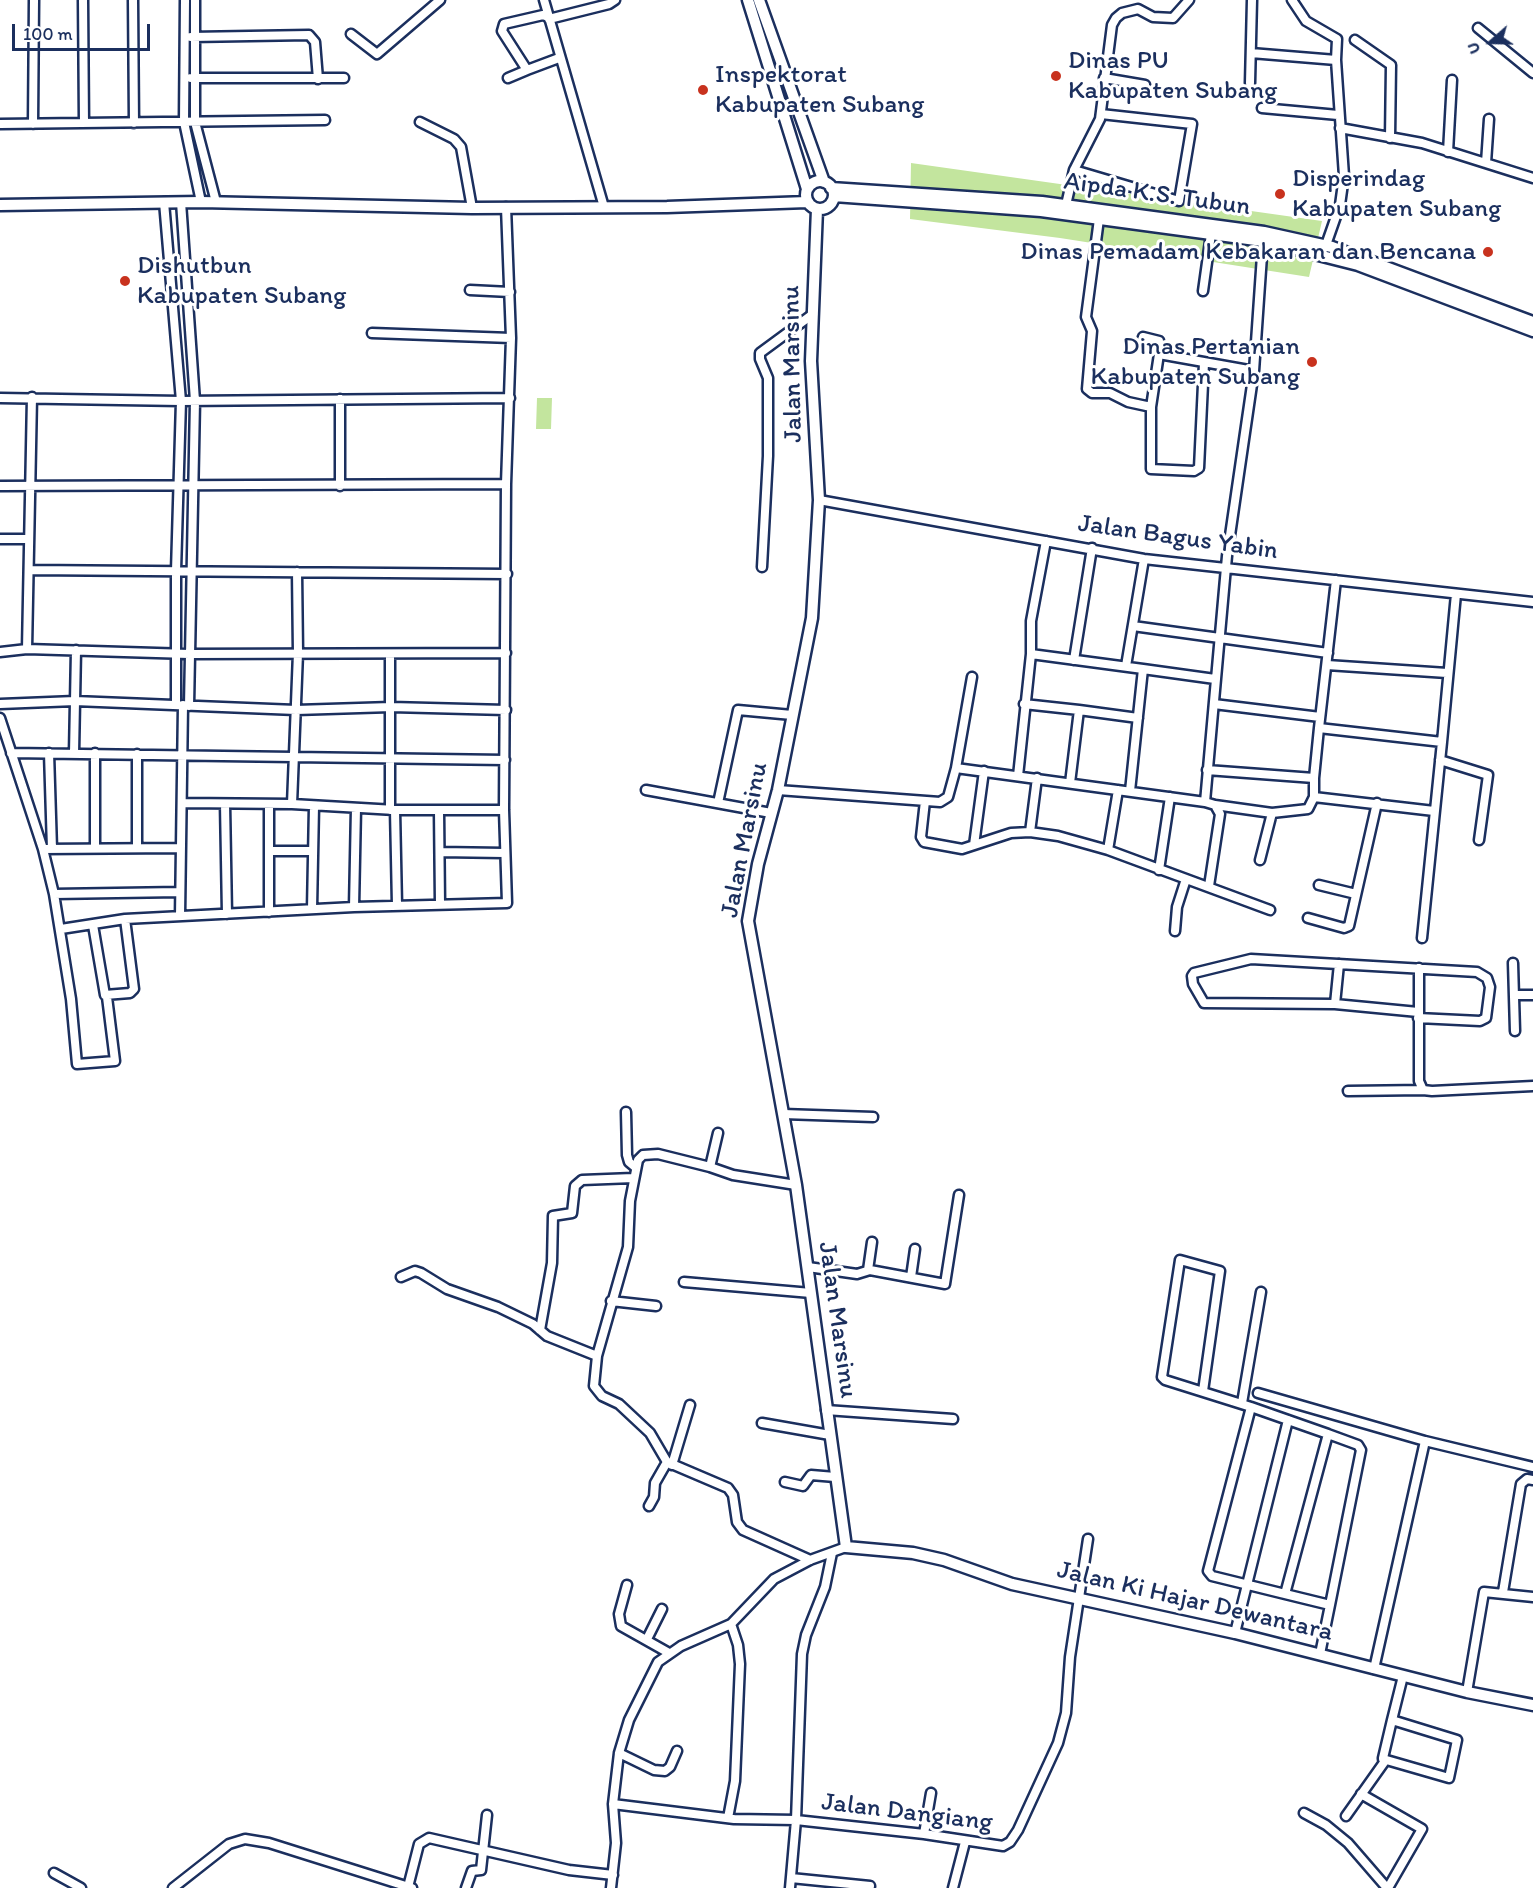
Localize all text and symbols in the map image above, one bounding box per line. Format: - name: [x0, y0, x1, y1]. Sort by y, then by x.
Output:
- scale bar: [15, 12, 153, 50]
- north arrow: [1461, 12, 1521, 72]
- text: 100 m: [23, 23, 73, 45]
- text: U: [1463, 40, 1484, 57]
- place label: Dinas PU Kabupaten Subang: [1068, 45, 1277, 106]
- place label: Inspektorat Kabupaten Subang: [715, 59, 924, 120]
- marker: Dinas PU Kabupaten Subang: [1049, 69, 1063, 83]
- marker: Inspektorat Kabupaten Subang: [696, 83, 710, 97]
- place label: Disperindag Kabupaten Subang: [1292, 163, 1501, 224]
- street label: Aipda K.S. Tubun: [1062, 166, 1252, 224]
- marker: Disperindag Kabupaten Subang: [1273, 187, 1287, 201]
- place label: Dinas Pemadam Kebakaran dan Bencana: [1020, 236, 1476, 268]
- marker: Dinas Pemadam Kebakaran dan Bencana: [1481, 245, 1495, 259]
- place label: Dishutbun Kabupaten Subang: [137, 250, 346, 312]
- marker: Dishutbun Kabupaten Subang: [118, 274, 132, 288]
- street label: Jalan Marsinu: [776, 285, 810, 443]
- place label: Dinas Pertanian Kabupaten Subang: [1091, 331, 1300, 392]
- marker: Dinas Pertanian Kabupaten Subang: [1305, 355, 1319, 369]
- street label: Jalan Bagus Yabin: [1076, 509, 1280, 567]
- street label: Jalan Marsinu: [715, 760, 775, 920]
- street label: Jalan Marsinu: [811, 1240, 863, 1400]
- street label: Jalan Ki Hajar Dewantara: [1054, 1555, 1336, 1649]
- street label: Jalan Dangiang: [820, 1787, 994, 1839]

